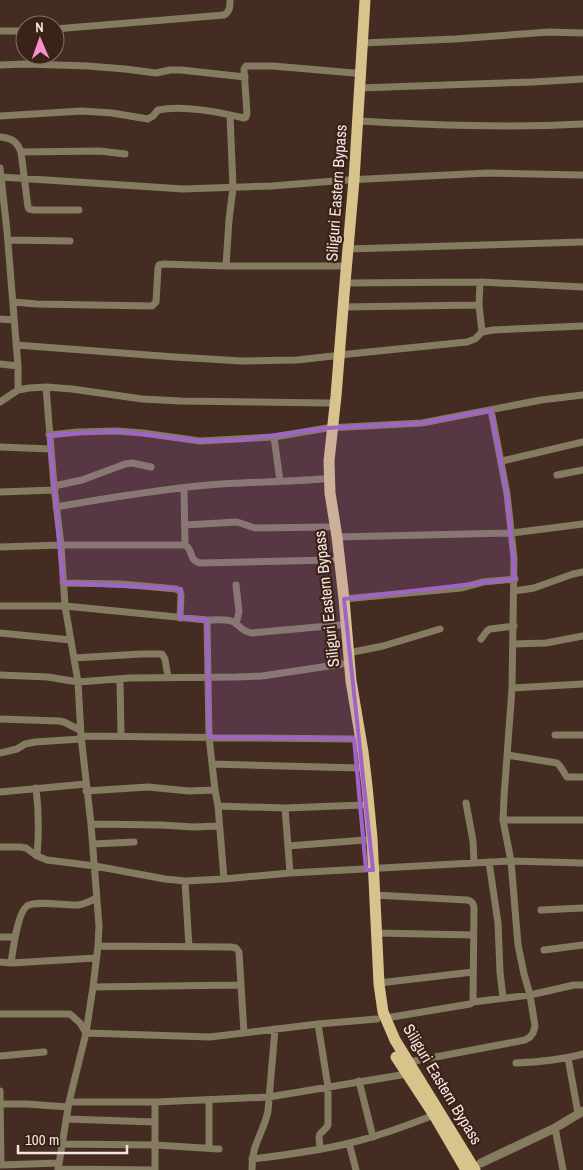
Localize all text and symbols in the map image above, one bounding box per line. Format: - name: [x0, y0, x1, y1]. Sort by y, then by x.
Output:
- north arrow: [15, 15, 65, 65]
- text: N: [35, 18, 44, 36]
- street label: Siliguri Eastern Bypass: [320, 124, 352, 262]
- street label: Siliguri Eastern Bypass: [308, 530, 344, 668]
- street label: Siliguri Eastern Bypass: [398, 1020, 488, 1148]
- scale bar: [18, 1122, 126, 1154]
- text: 100 m: [25, 1129, 59, 1150]

